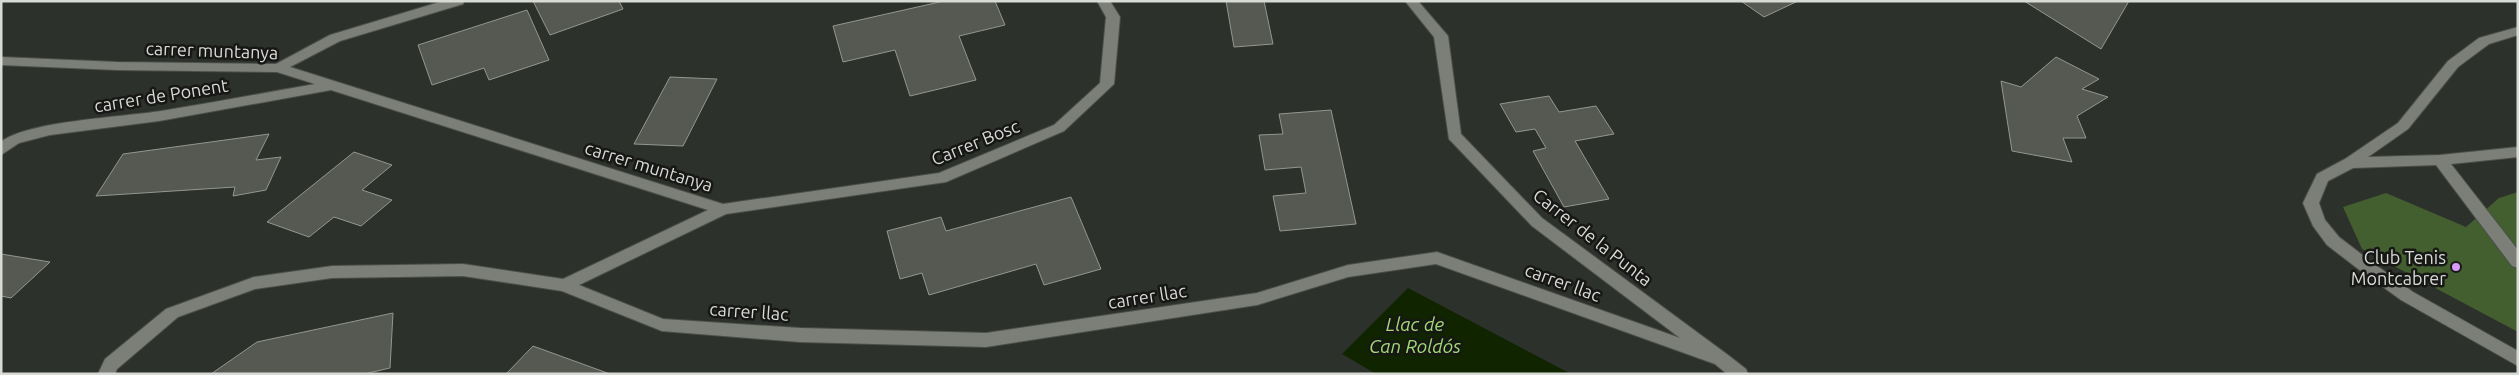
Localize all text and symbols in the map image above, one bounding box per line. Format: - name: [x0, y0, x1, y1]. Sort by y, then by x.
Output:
- street label: carrer muntanya: [145, 38, 279, 62]
- street label: carrer de Ponent: [93, 75, 229, 115]
- street label: Carrer Bosc: [928, 115, 1022, 169]
- street label: carrer muntanya: [583, 137, 715, 195]
- street label: Carrer de la Punta: [1530, 184, 1656, 290]
- place label: Club Tenis Montcabrer: [2351, 247, 2446, 288]
- street label: carrer llac: [1522, 259, 1604, 305]
- marker: Club Tenis Montcabrer: [2450, 261, 2462, 273]
- street label: carrer llac: [1106, 280, 1188, 312]
- street label: carrer llac: [709, 298, 789, 324]
- water label: Llac de Can Roldós: [1369, 313, 1461, 357]

